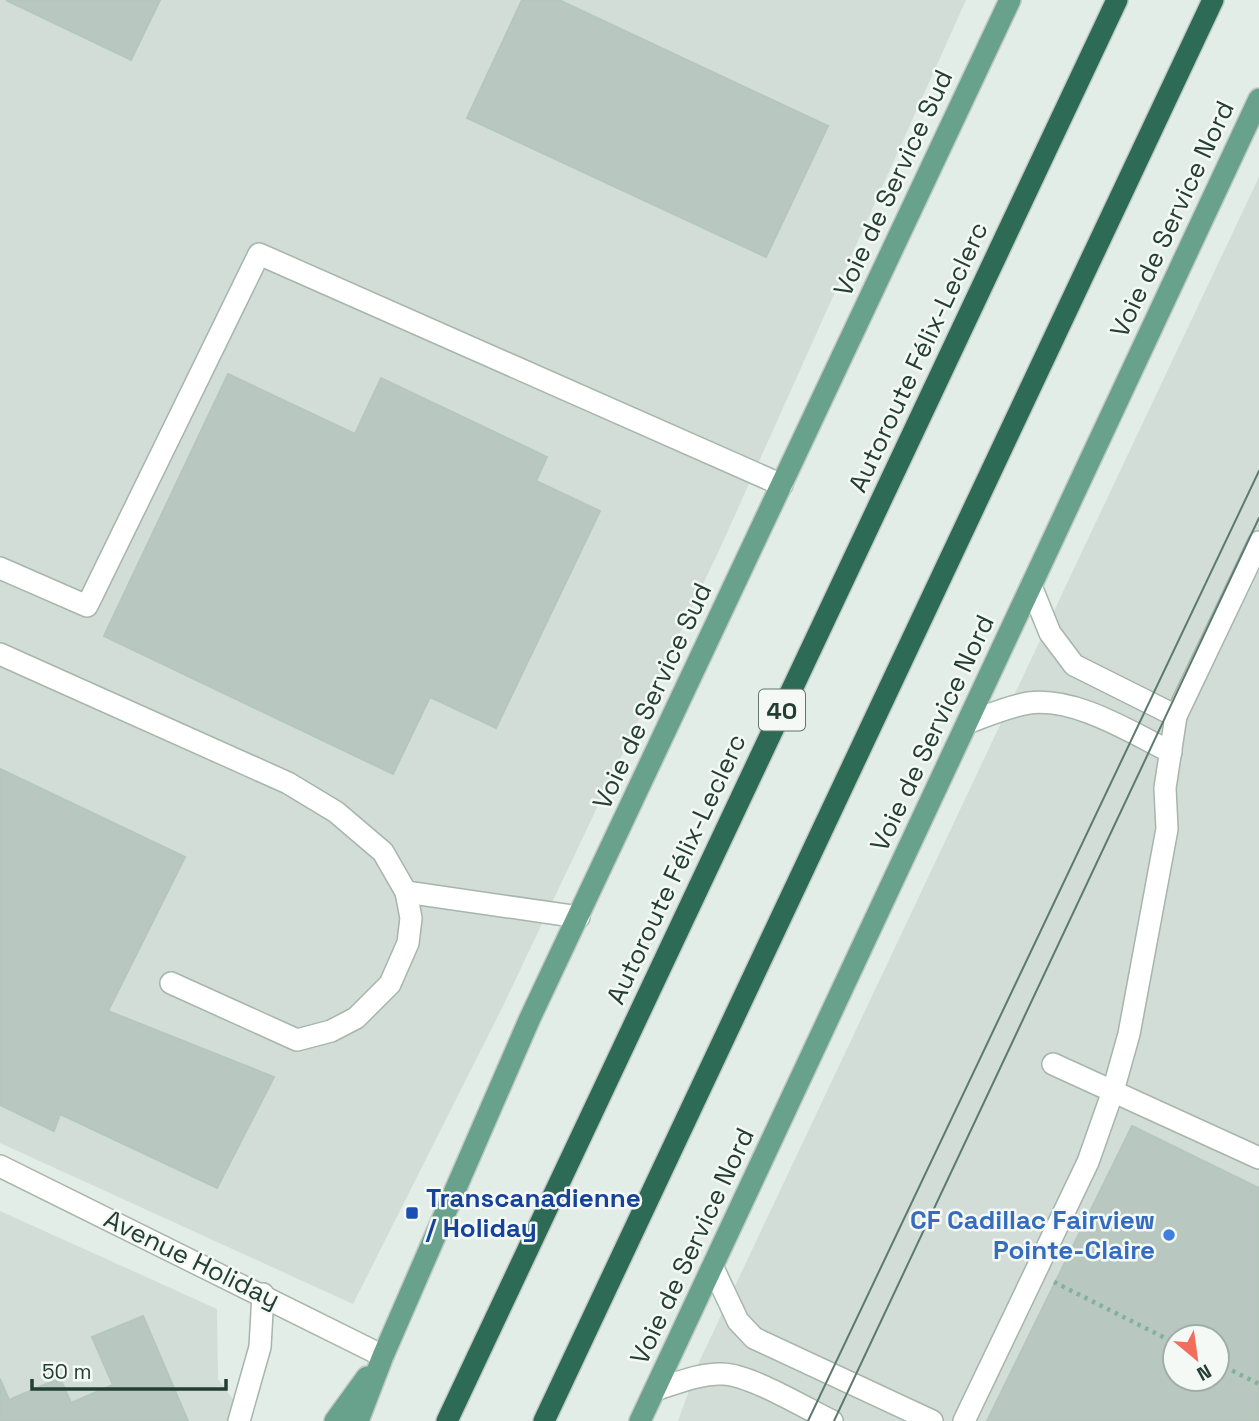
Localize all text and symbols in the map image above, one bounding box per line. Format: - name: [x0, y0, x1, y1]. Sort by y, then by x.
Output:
- street label: Voie de Service Sud: [826, 64, 960, 302]
- street label: Voie de Service Nord: [1102, 95, 1242, 343]
- street label: Autoroute Félix-Leclerc: [840, 216, 996, 498]
- street label: Voie de Service Sud: [585, 577, 719, 815]
- street label: Voie de Service Nord: [862, 609, 1002, 857]
- road number: 40: [759, 690, 805, 730]
- street label: Autoroute Félix-Leclerc: [598, 728, 754, 1010]
- street label: Voie de Service Nord: [622, 1122, 762, 1370]
- place label: Transcanadienne / Holiday: [425, 1181, 641, 1245]
- street label: Avenue Holiday: [98, 1202, 286, 1316]
- place label: CF Cadillac Fairview Pointe-Claire: [910, 1203, 1155, 1267]
- marker: Transcanadienne / Holiday: [404, 1205, 420, 1221]
- marker: CF Cadillac Fairview Pointe-Claire: [1161, 1227, 1177, 1243]
- north arrow: [1161, 1323, 1231, 1393]
- scale bar: [32, 1348, 226, 1392]
- text: 50 m: [42, 1358, 92, 1385]
- text: N: [1192, 1358, 1216, 1386]

